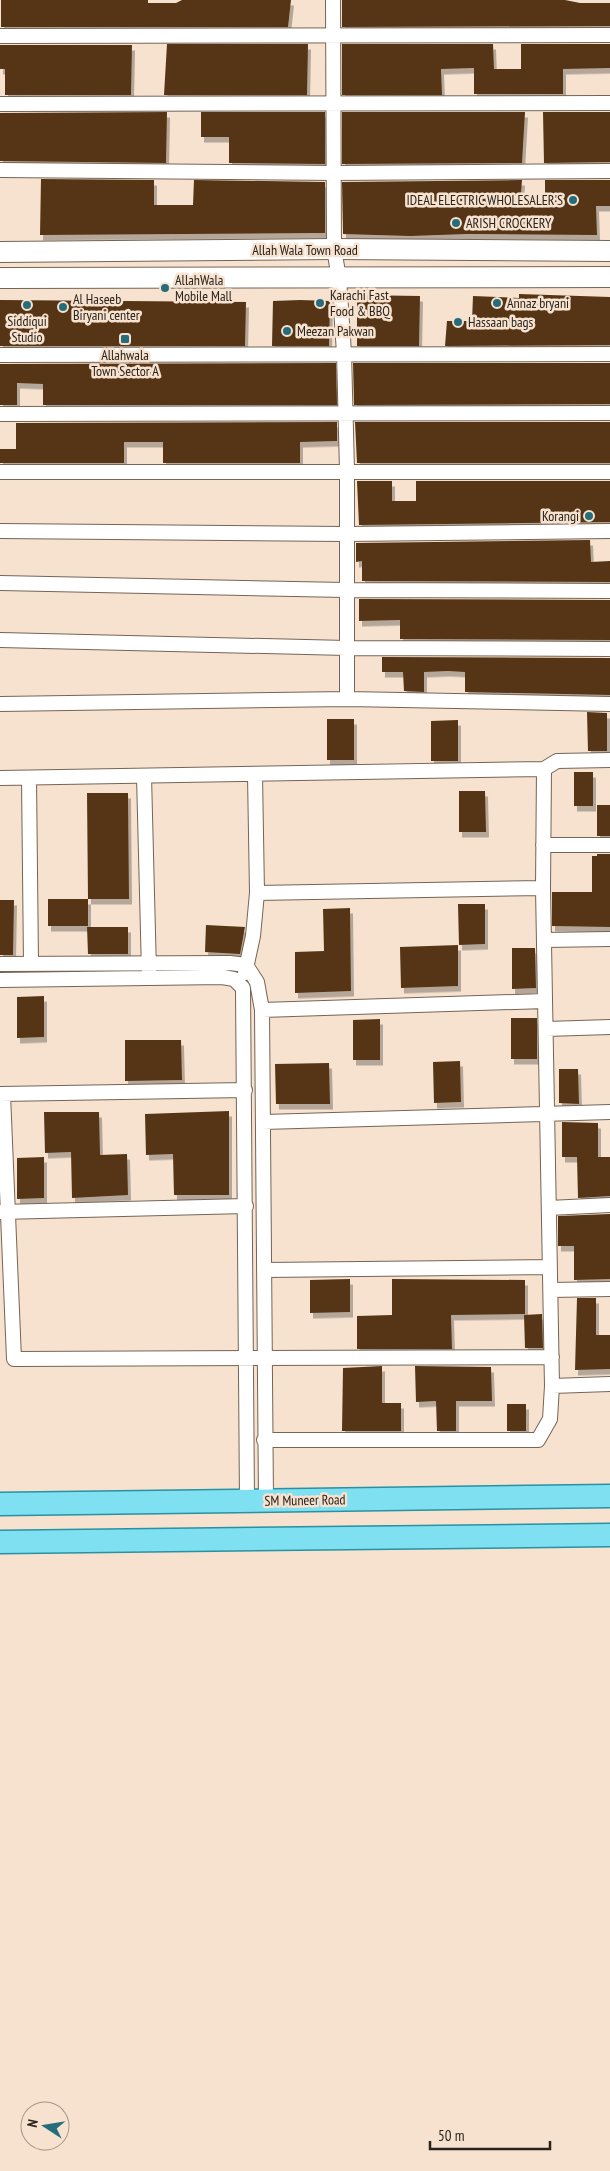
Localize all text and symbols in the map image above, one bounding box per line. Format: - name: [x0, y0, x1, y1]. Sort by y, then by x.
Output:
- place label: IDEAL ELECTRIC WHOLESALER'S: [407, 191, 563, 209]
- marker: IDEAL ELECTRIC WHOLESALER'S: [567, 194, 579, 206]
- place label: ARISH CROCKERY: [466, 214, 552, 232]
- marker: ARISH CROCKERY: [450, 217, 462, 229]
- street label: Allah Wala Town Road: [252, 241, 358, 259]
- place label: AllahWala Mobile Mall: [175, 271, 233, 305]
- marker: AllahWala Mobile Mall: [159, 282, 171, 294]
- place label: Karachi Fast Food & BBQ: [330, 286, 390, 320]
- place label: Al Haseeb Biryani center: [73, 290, 140, 324]
- place label: Annaz bryani: [507, 294, 569, 312]
- marker: Karachi Fast Food & BBQ: [314, 297, 326, 309]
- marker: Annaz bryani: [491, 297, 503, 309]
- marker: Siddiqui Studio: [21, 299, 33, 311]
- marker: Al Haseeb Biryani center: [57, 301, 69, 313]
- place label: Siddiqui Studio: [7, 312, 47, 346]
- place label: Hassaan bags: [468, 313, 534, 331]
- marker: Hassaan bags: [452, 316, 464, 328]
- place label: Meezan Pakwan: [297, 322, 374, 340]
- marker: Meezan Pakwan: [281, 325, 293, 337]
- marker: Allahwala Town Sector A: [119, 333, 131, 345]
- place label: Allahwala Town Sector A: [91, 346, 159, 380]
- place label: Korangi: [542, 507, 579, 525]
- marker: Korangi: [583, 510, 595, 522]
- street label: SM Muneer Road: [264, 1490, 346, 1510]
- north arrow: [20, 2101, 70, 2151]
- text: N: [23, 2118, 42, 2129]
- scale bar: [430, 2118, 550, 2150]
- text: 50 m: [438, 2126, 464, 2145]

